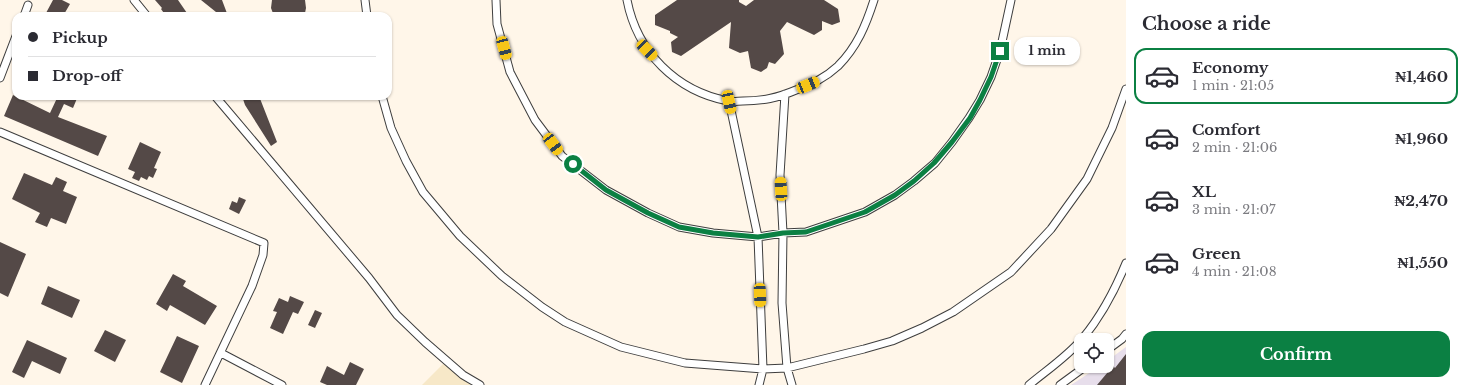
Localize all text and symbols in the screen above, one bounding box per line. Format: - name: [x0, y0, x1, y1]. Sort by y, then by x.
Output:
- text: Choose a ride: [1142, 13, 1271, 35]
- text: Pickup: [52, 28, 108, 47]
- car: [495, 35, 513, 61]
- car: [634, 37, 660, 63]
- callout: 1 min: [1014, 37, 1080, 65]
- route end: [991, 42, 1009, 60]
- text: 1 min: [1028, 42, 1066, 59]
- icon: car: [1144, 58, 1180, 94]
- text: Economy: [1192, 58, 1269, 77]
- text: Drop-off: [52, 66, 122, 85]
- text: ₦1,460: [1395, 67, 1448, 86]
- car: [795, 75, 821, 95]
- text: 1 min · 21:05: [1192, 77, 1274, 94]
- car: [721, 89, 737, 115]
- icon: car: [1144, 120, 1180, 156]
- text: Comfort: [1192, 120, 1260, 139]
- text: ₦1,960: [1395, 129, 1448, 148]
- car: [541, 131, 565, 157]
- text: 2 min · 21:06: [1192, 139, 1277, 156]
- route start: [564, 155, 582, 173]
- car: [774, 177, 788, 201]
- icon: car: [1144, 182, 1180, 218]
- text: XL: [1192, 182, 1216, 201]
- text: ₦2,470: [1394, 191, 1448, 210]
- text: 3 min · 21:07: [1192, 201, 1276, 218]
- icon: car: [1144, 244, 1180, 280]
- text: Green: [1192, 244, 1241, 263]
- text: ₦1,550: [1398, 253, 1448, 272]
- text: 4 min · 21:08: [1192, 263, 1277, 280]
- car: [754, 283, 766, 307]
- button: Confirm: [1142, 331, 1450, 377]
- map controls: [1074, 333, 1114, 373]
- button: locate: [1074, 333, 1114, 373]

